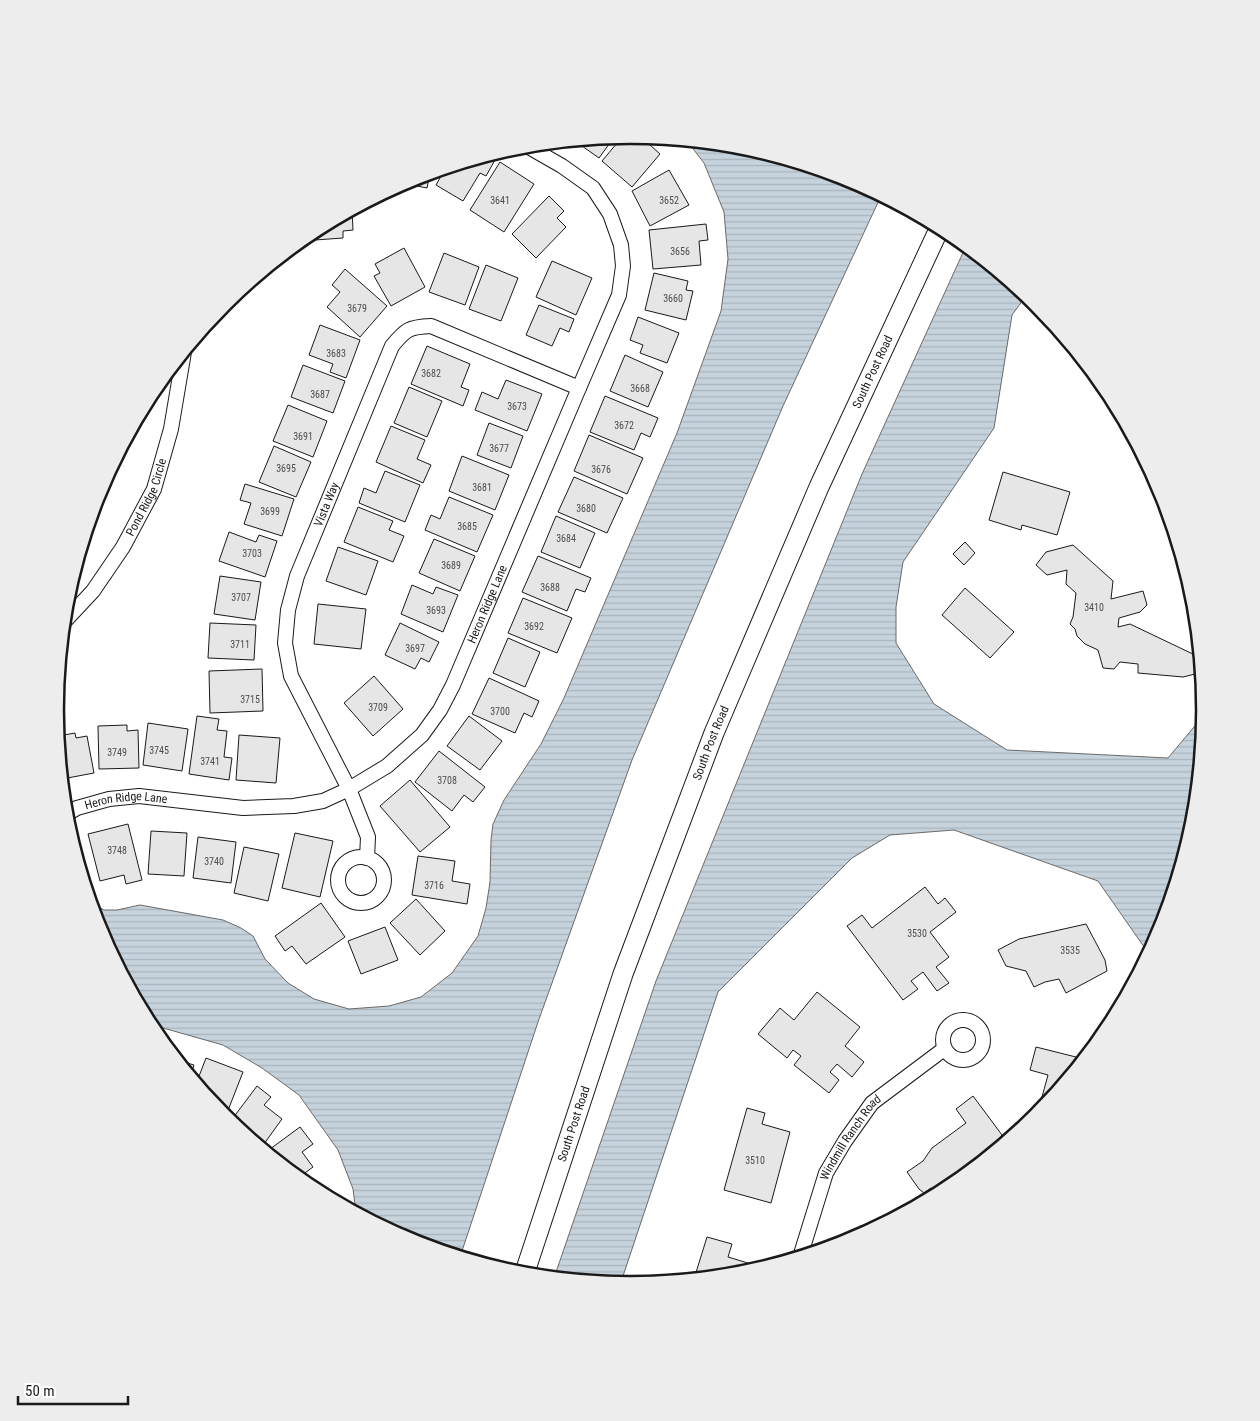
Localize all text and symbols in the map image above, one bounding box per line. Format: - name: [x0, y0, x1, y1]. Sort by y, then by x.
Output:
- house number: 3641: [490, 195, 510, 206]
- house number: 3652: [659, 195, 679, 206]
- house number: 3656: [670, 246, 690, 257]
- house number: 3660: [663, 293, 683, 304]
- house number: 3679: [347, 303, 367, 314]
- street label: South Post Road: [850, 333, 896, 410]
- house number: 3683: [326, 348, 346, 359]
- house number: 3682: [421, 368, 441, 379]
- house number: 3668: [630, 383, 650, 394]
- house number: 3687: [310, 389, 330, 400]
- house number: 3673: [507, 401, 527, 412]
- house number: 3672: [614, 420, 634, 431]
- house number: 3691: [293, 431, 313, 442]
- house number: 3677: [489, 443, 509, 454]
- street label: Pond Ridge Circle: [123, 457, 169, 538]
- house number: 3695: [276, 463, 296, 474]
- house number: 3676: [591, 464, 611, 475]
- street label: Vista Way: [311, 480, 342, 529]
- house number: 3681: [472, 482, 492, 493]
- house number: 3680: [576, 503, 596, 514]
- house number: 3699: [260, 506, 280, 517]
- house number: 3685: [457, 521, 477, 532]
- house number: 3684: [556, 533, 576, 544]
- house number: 3703: [242, 548, 262, 559]
- house number: 3689: [441, 560, 461, 571]
- street label: Heron Ridge Lane: [465, 563, 510, 645]
- house number: 3688: [540, 582, 560, 593]
- house number: 3707: [231, 592, 251, 603]
- house number: 3410: [1084, 602, 1104, 613]
- house number: 3693: [426, 605, 446, 616]
- house number: 3692: [524, 621, 544, 632]
- house number: 3711: [230, 639, 250, 650]
- house number: 3697: [405, 643, 425, 654]
- house number: 3715: [240, 694, 260, 705]
- house number: 3709: [368, 702, 388, 713]
- street label: South Post Road: [690, 704, 732, 782]
- house number: 3700: [490, 706, 510, 717]
- house number: 3745: [149, 745, 169, 756]
- house number: 3749: [107, 747, 127, 758]
- house number: 3741: [200, 756, 220, 767]
- house number: 3708: [437, 775, 457, 786]
- street label: Heron Ridge Lane: [83, 789, 168, 812]
- house number: 3748: [107, 845, 127, 856]
- house number: 3740: [204, 856, 224, 867]
- house number: 3716: [424, 880, 444, 891]
- house number: 3530: [907, 928, 927, 939]
- house number: 3535: [1060, 945, 1080, 956]
- street label: South Post Road: [555, 1084, 593, 1164]
- street label: Windmill Ranch Road: [817, 1092, 884, 1182]
- house number: 3510: [745, 1155, 765, 1166]
- scale bar: [18, 1374, 128, 1406]
- text: 50 m: [25, 1382, 55, 1400]

